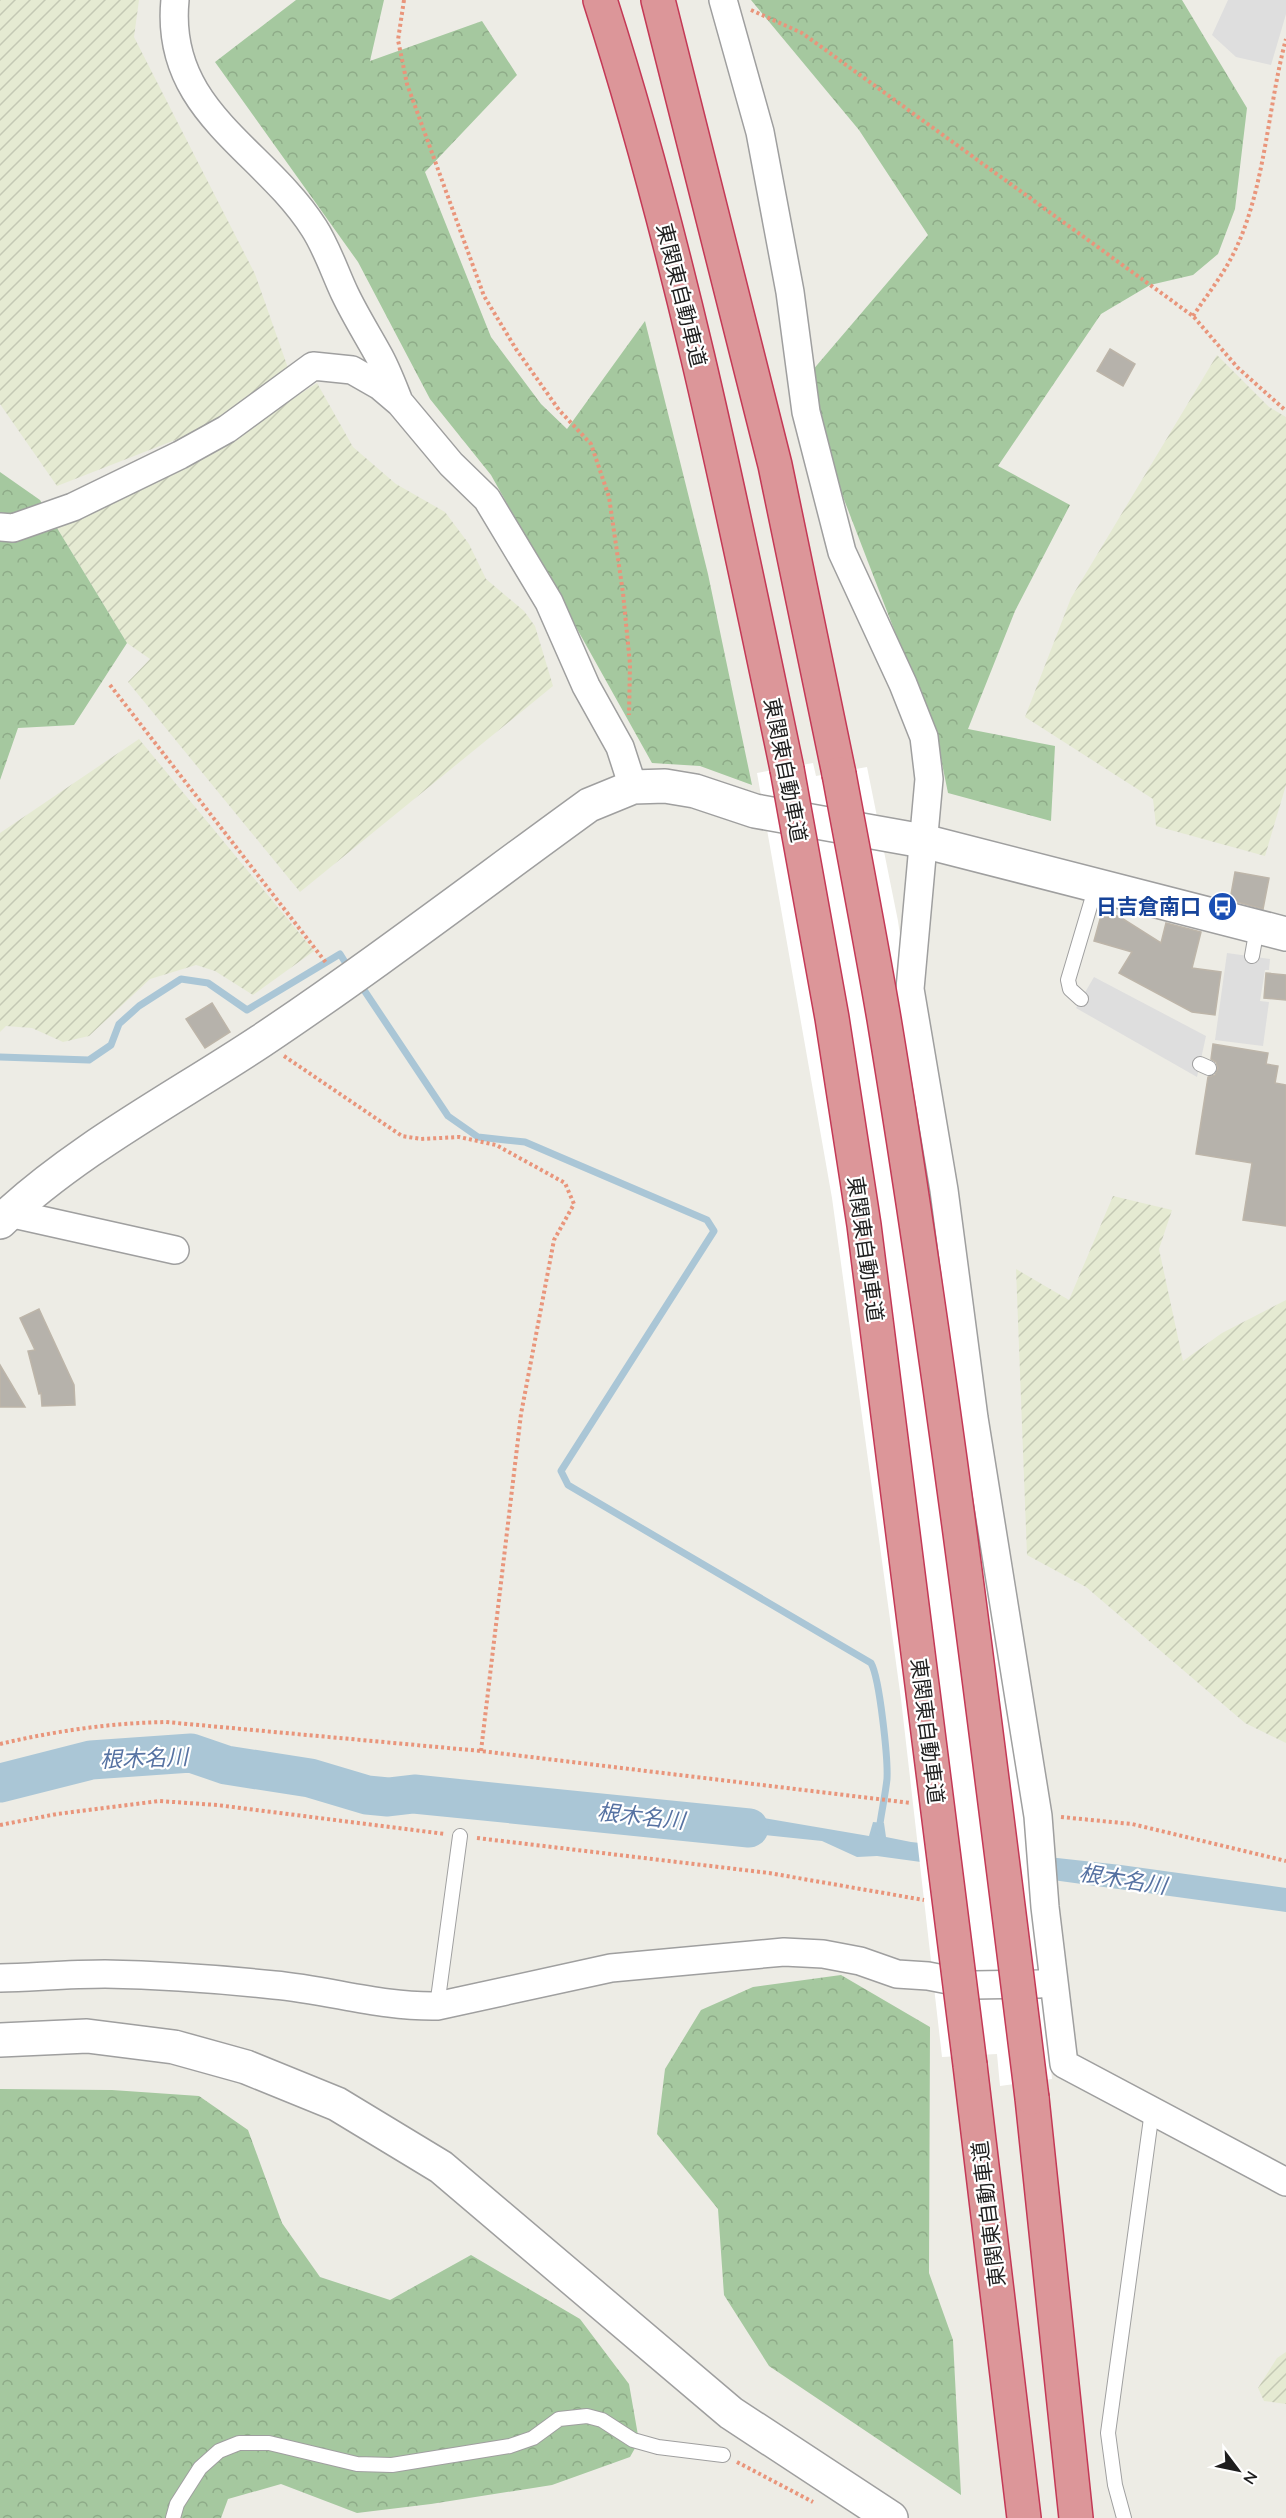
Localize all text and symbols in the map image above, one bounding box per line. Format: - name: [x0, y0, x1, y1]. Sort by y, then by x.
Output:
- street label: 東関東自動車道: [652, 221, 712, 369]
- street label: 東関東自動車道: [759, 695, 813, 845]
- bus stop icon: 日吉倉南口: [1206, 890, 1238, 922]
- place label: 日吉倉南口: [1096, 893, 1201, 919]
- street label: 東関東自動車道: [843, 1174, 889, 1324]
- street label: 東関東自動車道: [906, 1656, 950, 1806]
- water label: 根木名川: [100, 1742, 190, 1774]
- water label: 根木名川: [596, 1797, 688, 1835]
- water label: 根木名川: [1077, 1858, 1171, 1900]
- street label: 東関東自動車道: [966, 2139, 1010, 2289]
- north arrow: [1208, 2440, 1268, 2500]
- text: N: [1239, 2468, 1262, 2488]

